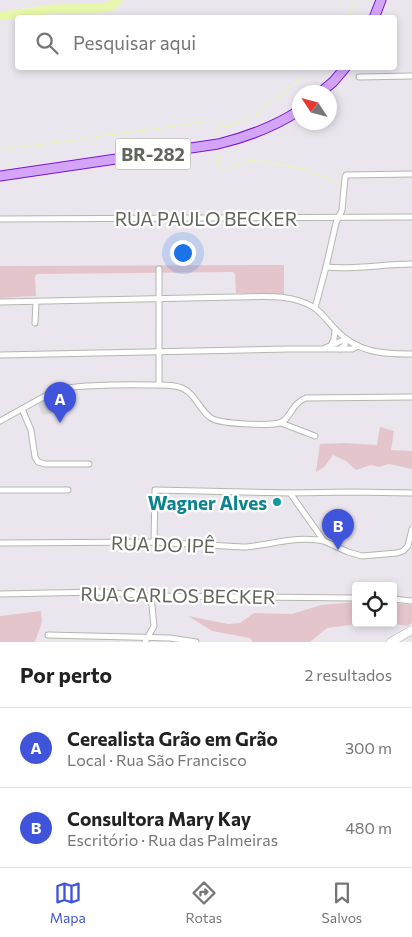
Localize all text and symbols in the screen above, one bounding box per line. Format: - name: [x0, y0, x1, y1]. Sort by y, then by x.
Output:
- search box: [15, 15, 397, 70]
- icon: search: [33, 29, 61, 57]
- text: Pesquisar aqui: [73, 31, 196, 54]
- north arrow: [292, 85, 337, 130]
- road number: BR-282: [116, 138, 190, 170]
- street label: RUA PAULO BECKER: [115, 207, 298, 230]
- your location: [170, 240, 196, 266]
- pin: A: [44, 382, 76, 423]
- place label: Wagner Alves: [148, 491, 267, 514]
- marker: Wagner Alves: [271, 496, 283, 508]
- pin: B: [322, 509, 354, 550]
- street label: RUA DO IPÊ: [111, 531, 215, 557]
- street label: RUA CARLOS BECKER: [80, 582, 276, 608]
- map controls: [352, 582, 397, 627]
- button: locate: [352, 582, 397, 627]
- text: Por perto: [20, 662, 112, 687]
- text: 2 resultados: [304, 665, 392, 684]
- text: Cerealista Grão em Grão: [67, 727, 278, 750]
- text: A: [30, 738, 42, 757]
- text: 300 m: [345, 738, 392, 757]
- text: Local · Rua São Francisco: [67, 750, 247, 769]
- text: Consultora Mary Kay: [67, 807, 251, 830]
- text: B: [31, 818, 41, 837]
- text: 480 m: [345, 818, 392, 837]
- text: Escritório · Rua das Palmeiras: [67, 830, 278, 849]
- tab: Mapa: [50, 879, 86, 926]
- tab: Rotas: [185, 879, 222, 926]
- tab: Salvos: [322, 879, 362, 926]

